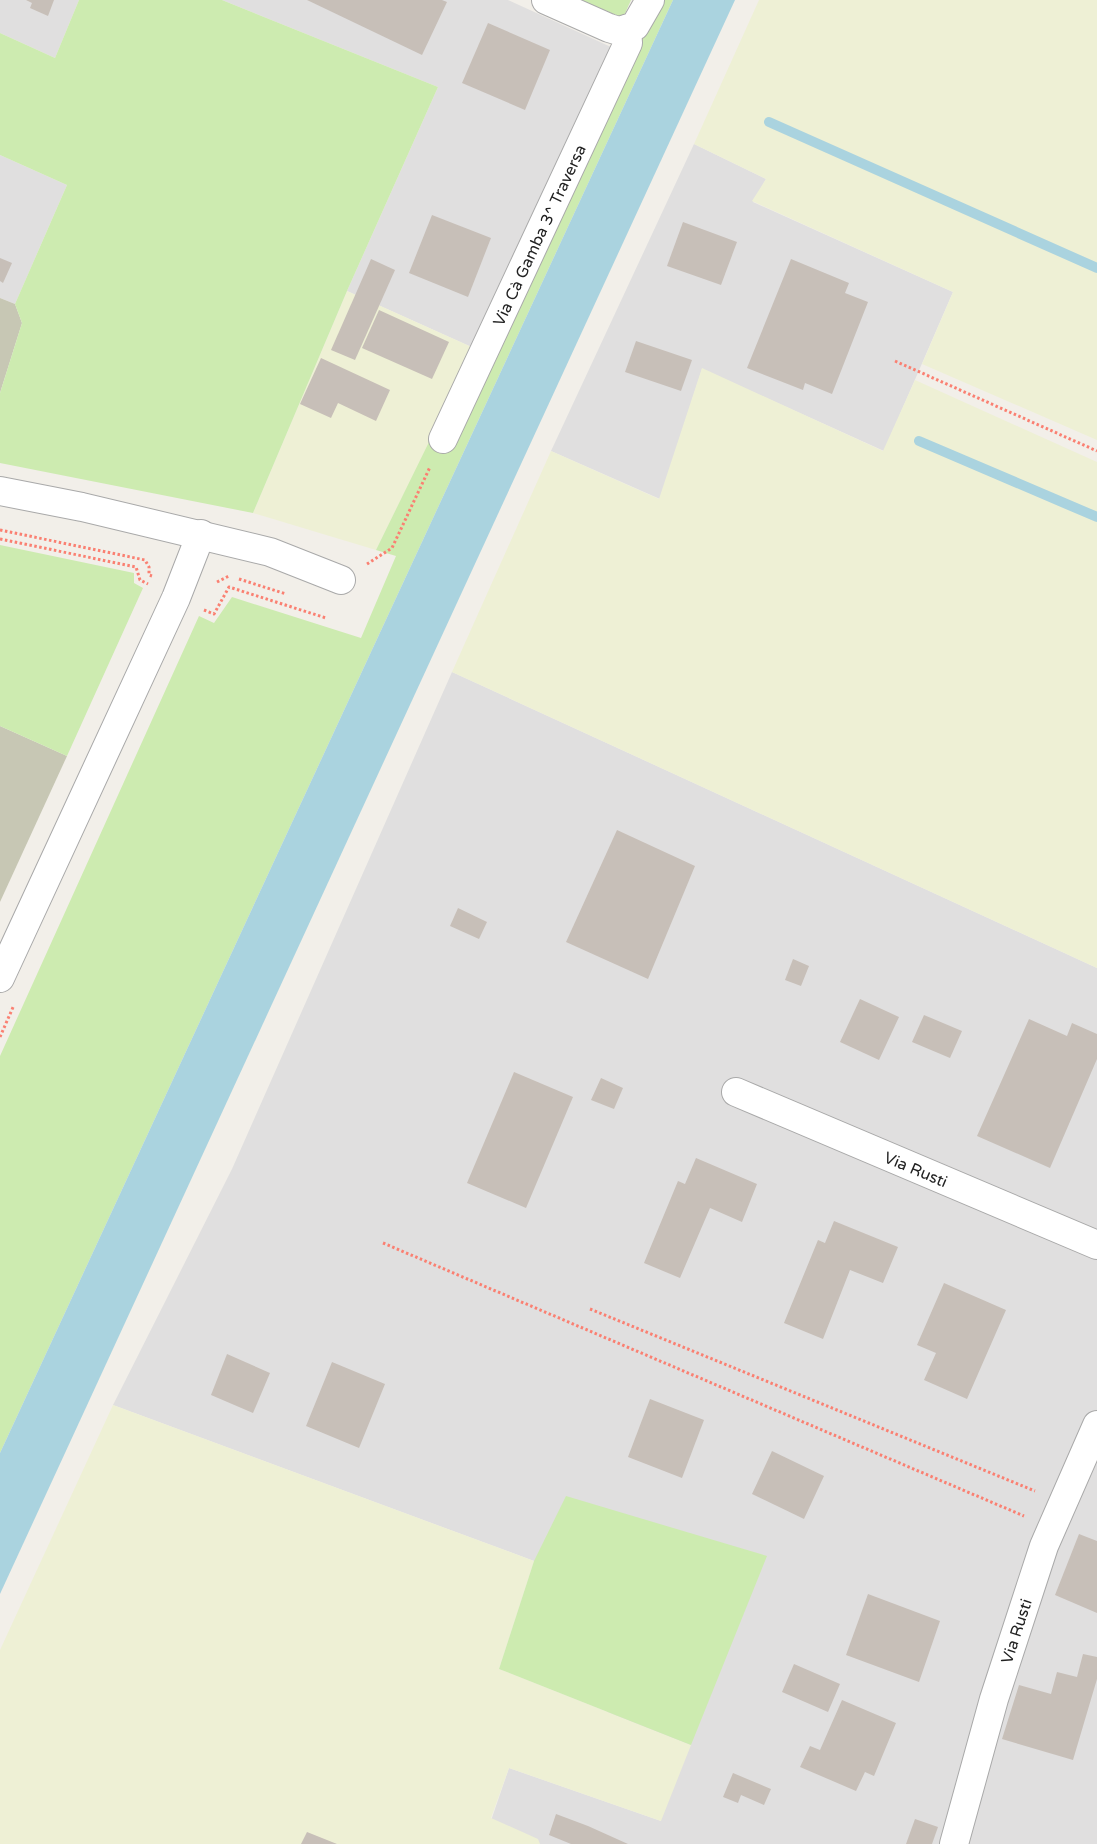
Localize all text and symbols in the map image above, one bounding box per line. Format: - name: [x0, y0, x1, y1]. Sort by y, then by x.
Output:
- street label: Via Cà Gamba 3^ Traversa: [489, 141, 591, 329]
- street label: Via Rusti: [881, 1148, 950, 1192]
- street label: Via Rusti: [997, 1596, 1037, 1666]

